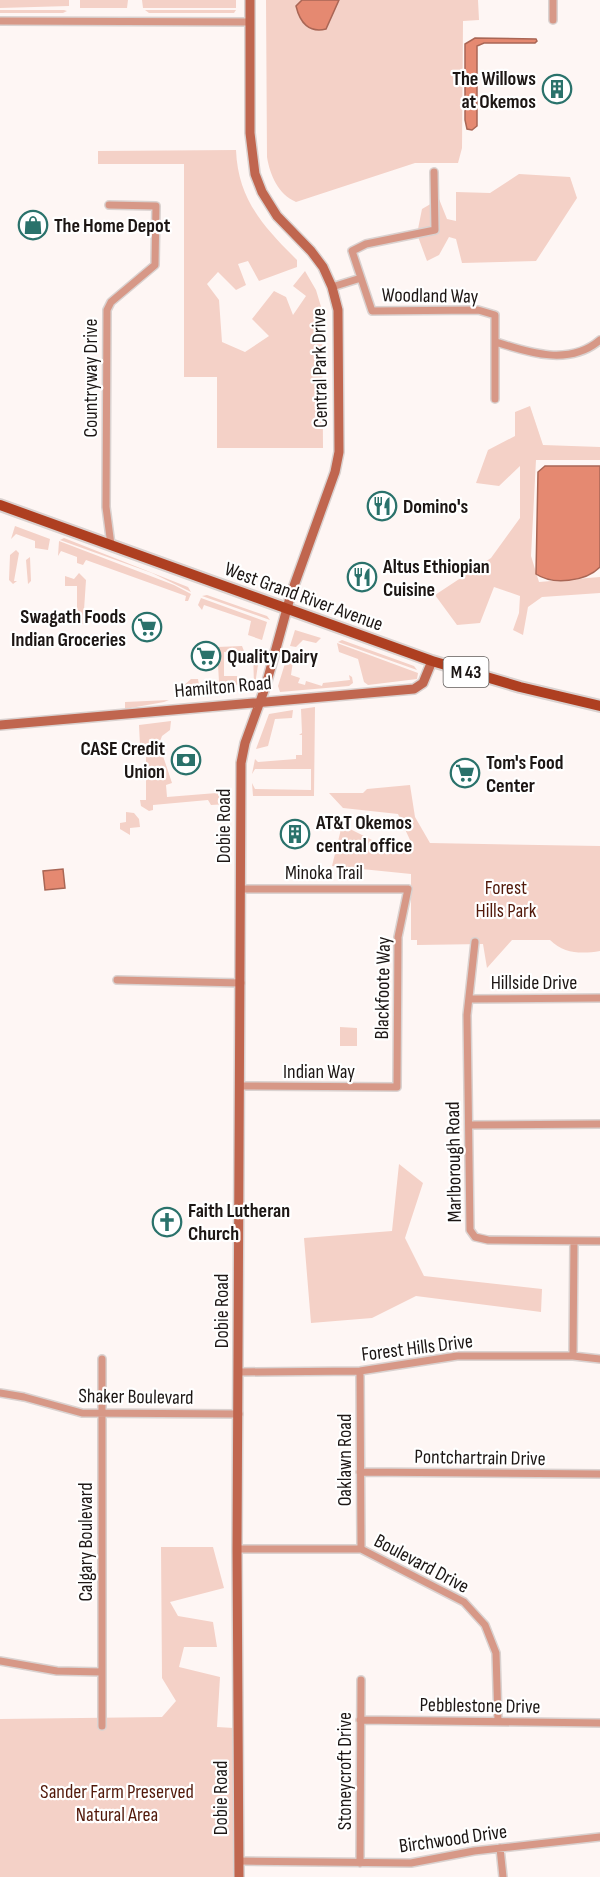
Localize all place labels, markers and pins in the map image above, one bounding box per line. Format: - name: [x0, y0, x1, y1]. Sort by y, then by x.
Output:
- place label: The Willows at Okemos: [452, 67, 536, 114]
- building icon: The Willows at Okemos: [541, 73, 573, 105]
- shop icon: The Home Depot: [17, 209, 49, 241]
- place label: The Home Depot: [54, 214, 171, 238]
- restaurant icon: Domino's: [366, 490, 398, 522]
- place label: Domino's: [403, 495, 469, 519]
- place label: Altus Ethiopian Cuisine: [382, 555, 490, 602]
- restaurant icon: Altus Ethiopian Cuisine: [346, 561, 378, 593]
- place label: Swagath Foods Indian Groceries: [11, 605, 126, 652]
- supermarket icon: Swagath Foods Indian Groceries: [131, 611, 163, 643]
- supermarket icon: Quality Dairy: [190, 640, 222, 672]
- place label: Quality Dairy: [227, 645, 319, 669]
- place label: CASE Credit Union: [80, 737, 165, 784]
- bank icon: CASE Credit Union: [170, 744, 202, 776]
- place label: Tom's Food Center: [486, 751, 563, 798]
- supermarket icon: Tom's Food Center: [449, 757, 481, 789]
- place label: AT&T Okemos central office: [315, 811, 412, 858]
- building icon: AT&T Okemos central office: [279, 818, 311, 850]
- place label: Faith Lutheran Church: [188, 1199, 290, 1246]
- church icon: Faith Lutheran Church: [151, 1206, 183, 1238]

